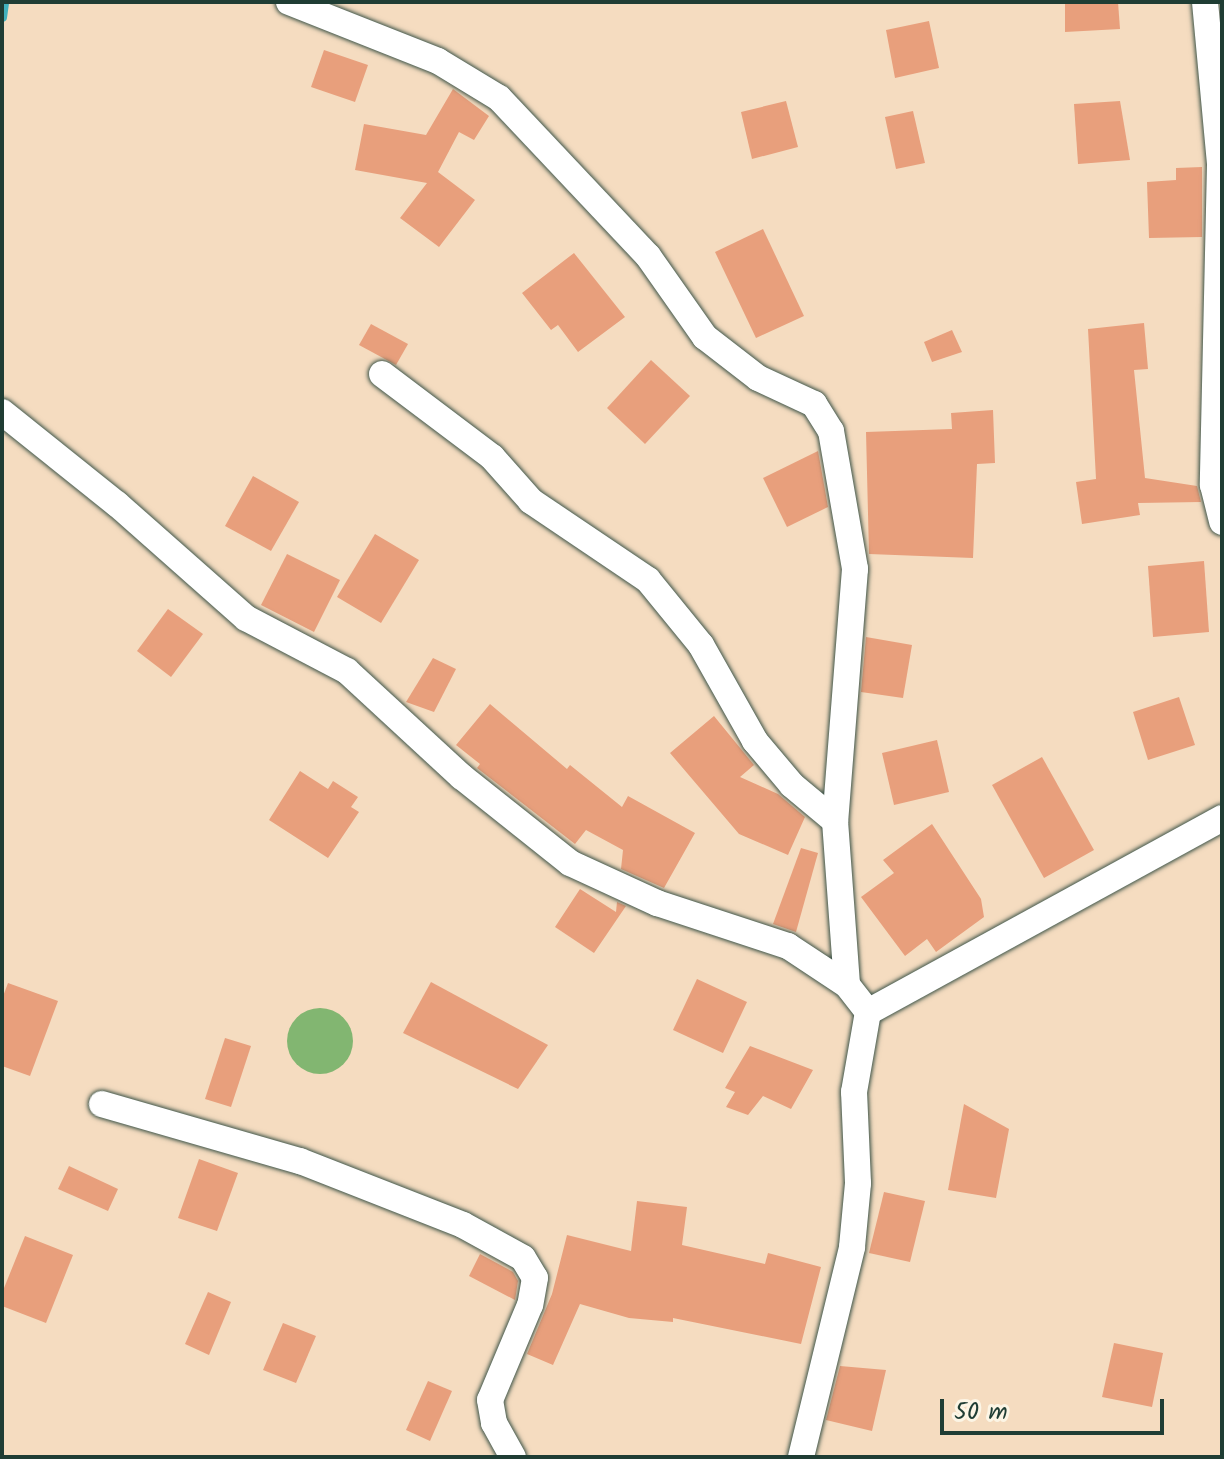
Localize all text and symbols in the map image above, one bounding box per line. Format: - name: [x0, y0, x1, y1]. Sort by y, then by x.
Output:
- scale bar: [944, 1383, 1168, 1433]
- text: 50 m: [954, 1393, 1008, 1432]

